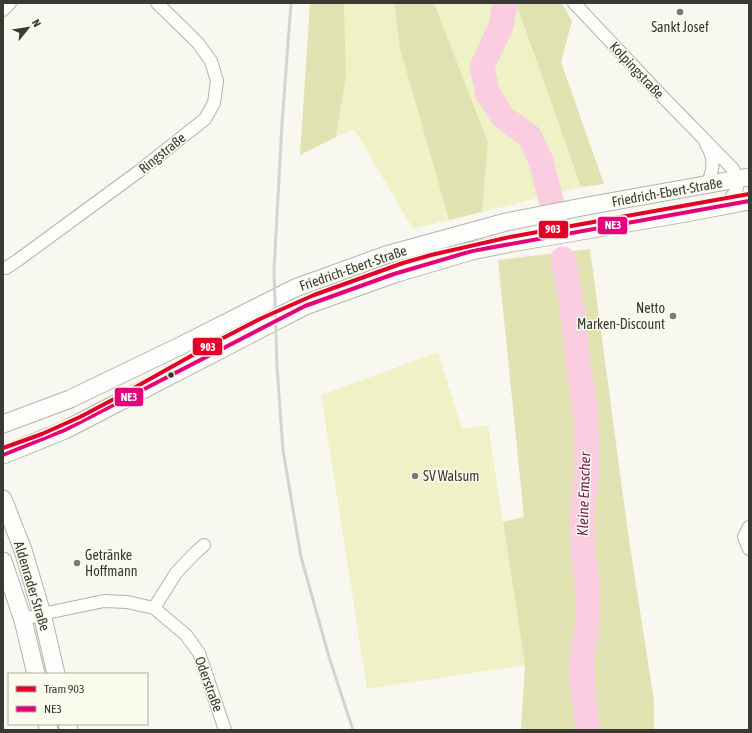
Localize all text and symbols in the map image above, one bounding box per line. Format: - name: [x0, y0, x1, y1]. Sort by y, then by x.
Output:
- marker: Sankt Josef: [675, 7, 685, 17]
- north arrow: [8, 8, 48, 48]
- text: N: [30, 17, 43, 29]
- place label: Sankt Josef: [651, 19, 709, 35]
- street label: Kolpingstraße: [607, 38, 667, 102]
- street label: Ringstraße: [135, 129, 189, 177]
- street label: Friedrich-Ebert-Straße: [610, 174, 724, 210]
- line badge: NE3: [597, 216, 628, 235]
- text: NE3: [605, 219, 621, 231]
- line badge: 903: [538, 220, 569, 239]
- text: 903: [545, 223, 561, 235]
- street label: Friedrich-Ebert-Straße: [297, 242, 409, 294]
- place label: Netto Marken-Discount: [577, 300, 665, 332]
- marker: Netto Marken-Discount: [668, 311, 678, 321]
- line badge: 903: [192, 337, 223, 356]
- text: 903: [200, 341, 216, 353]
- unlabelled marker: [166, 370, 176, 380]
- line badge: NE3: [114, 387, 144, 407]
- text: NE3: [121, 391, 137, 403]
- water label: Kleine Emscher: [574, 451, 593, 536]
- place label: SV Walsum: [423, 468, 479, 484]
- marker: SV Walsum: [410, 471, 420, 481]
- street label: Aldenrader Straße: [11, 539, 53, 633]
- place label: Getränke Hoffmann: [85, 547, 137, 579]
- marker: Getränke Hoffmann: [72, 558, 82, 568]
- street label: Oderstraße: [192, 654, 226, 714]
- legend: [8, 673, 148, 725]
- text: Tram 903: [44, 682, 85, 696]
- text: NE3: [44, 702, 62, 716]

